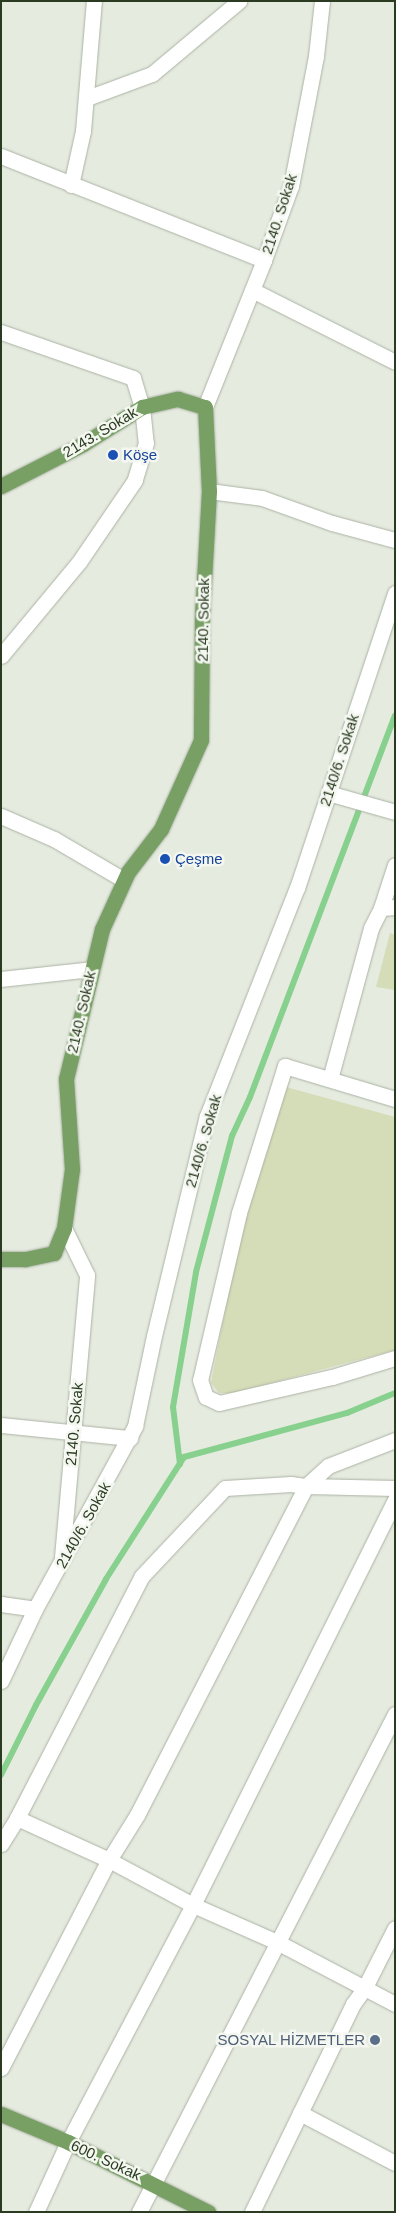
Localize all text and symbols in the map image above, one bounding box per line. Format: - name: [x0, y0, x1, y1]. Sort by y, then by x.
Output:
- street label: 2140. Sokak: [258, 172, 300, 256]
- street label: 2143. Sokak: [60, 403, 140, 461]
- place label: Köşe: [123, 446, 157, 464]
- marker: Köşe: [107, 449, 119, 461]
- street label: 2140. Sokak: [193, 578, 213, 662]
- street label: 2140/6. Sokak: [316, 712, 362, 808]
- place label: Çeşme: [175, 850, 223, 868]
- marker: Çeşme: [159, 853, 171, 865]
- street label: 2140. Sokak: [63, 969, 99, 1055]
- street label: 2140/6. Sokak: [181, 1092, 225, 1190]
- street label: 2140. Sokak: [61, 1382, 87, 1466]
- street label: 2140/6. Sokak: [52, 1479, 114, 1571]
- place label: SOSYAL HİZMETLER: [217, 2031, 365, 2049]
- marker: SOSYAL HİZMETLER: [369, 2034, 381, 2046]
- street label: 600. Sokak: [68, 2136, 144, 2184]

